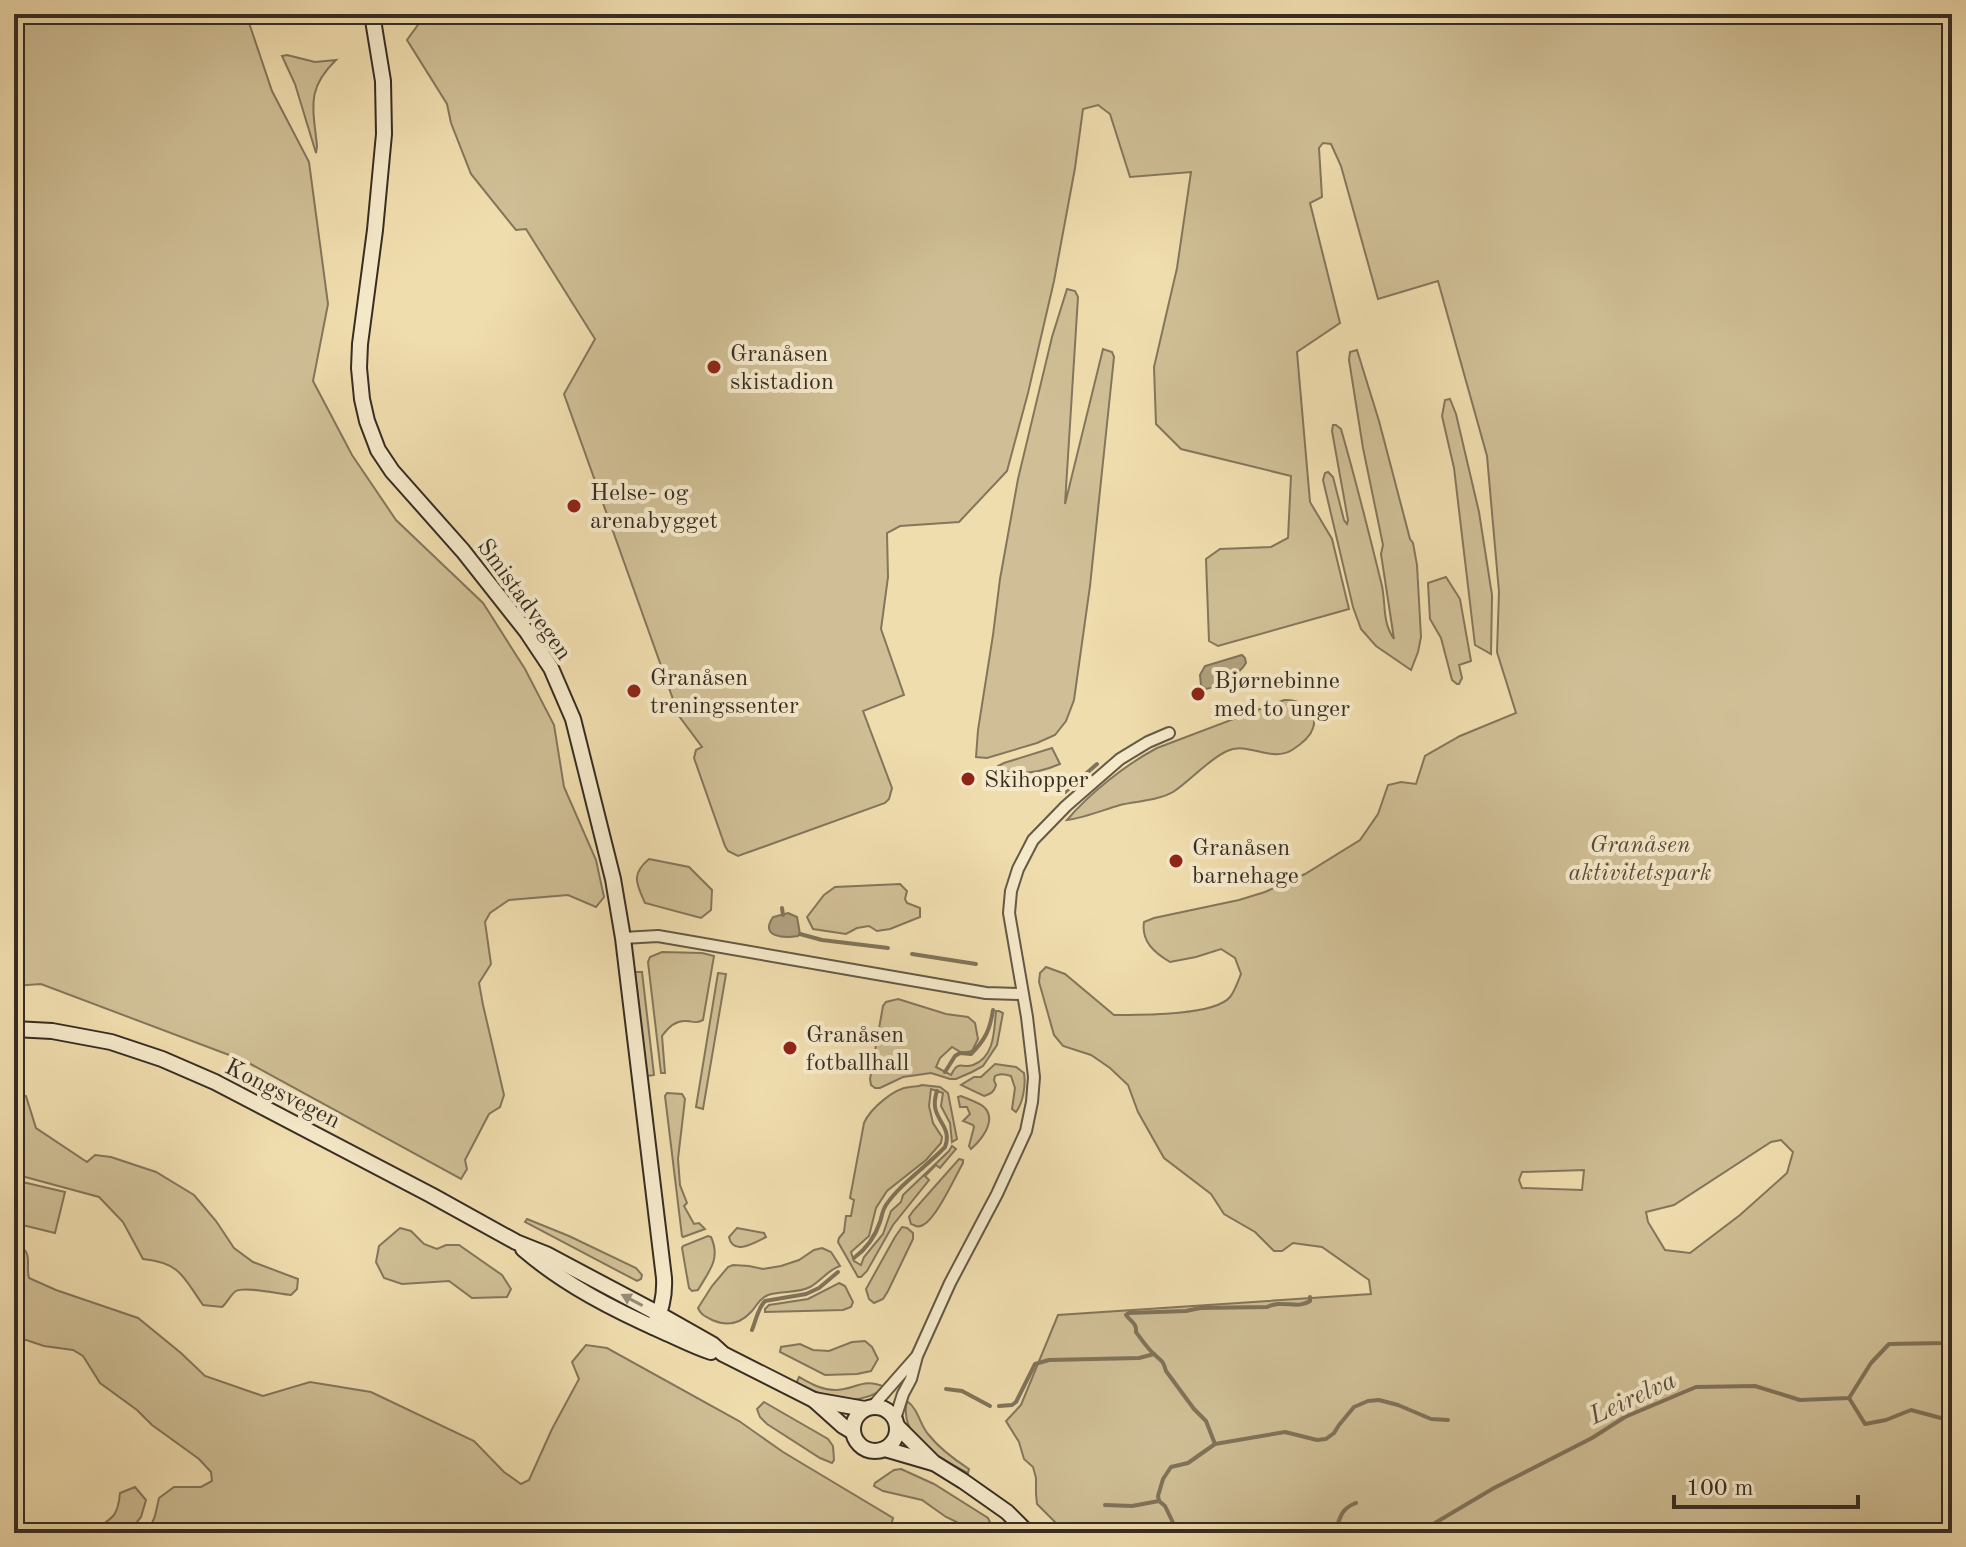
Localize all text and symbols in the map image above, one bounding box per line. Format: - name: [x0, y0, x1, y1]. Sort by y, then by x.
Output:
- place label: Granåsen skistadion: [730, 343, 834, 395]
- marker: Granåsen skistadion: [705, 358, 723, 376]
- place label: Helse- og arenabygget: [590, 482, 718, 534]
- marker: Helse- og arenabygget: [565, 497, 583, 515]
- street label: Smistadvegen: [472, 535, 575, 665]
- place label: Granåsen treningssenter: [650, 667, 799, 719]
- place label: Bjørnebinne med to unger: [1214, 670, 1350, 722]
- marker: Granåsen treningssenter: [625, 682, 643, 700]
- marker: Bjørnebinne med to unger: [1189, 685, 1207, 703]
- place label: Skihopper: [984, 769, 1089, 793]
- marker: Skihopper: [959, 770, 977, 788]
- park label: Granåsen aktivitetspark: [1569, 834, 1711, 886]
- place label: Granåsen barnehage: [1192, 837, 1299, 889]
- marker: Granåsen barnehage: [1167, 852, 1185, 870]
- place label: Granåsen fotballhall: [806, 1024, 909, 1076]
- marker: Granåsen fotballhall: [781, 1039, 799, 1057]
- street label: Kongsvegen: [221, 1055, 344, 1134]
- one-way arrow: [621, 1293, 644, 1306]
- water label: Leirelva: [1584, 1367, 1680, 1431]
- scale bar: [1674, 1459, 1858, 1509]
- text: 100 m: [1686, 1477, 1754, 1501]

